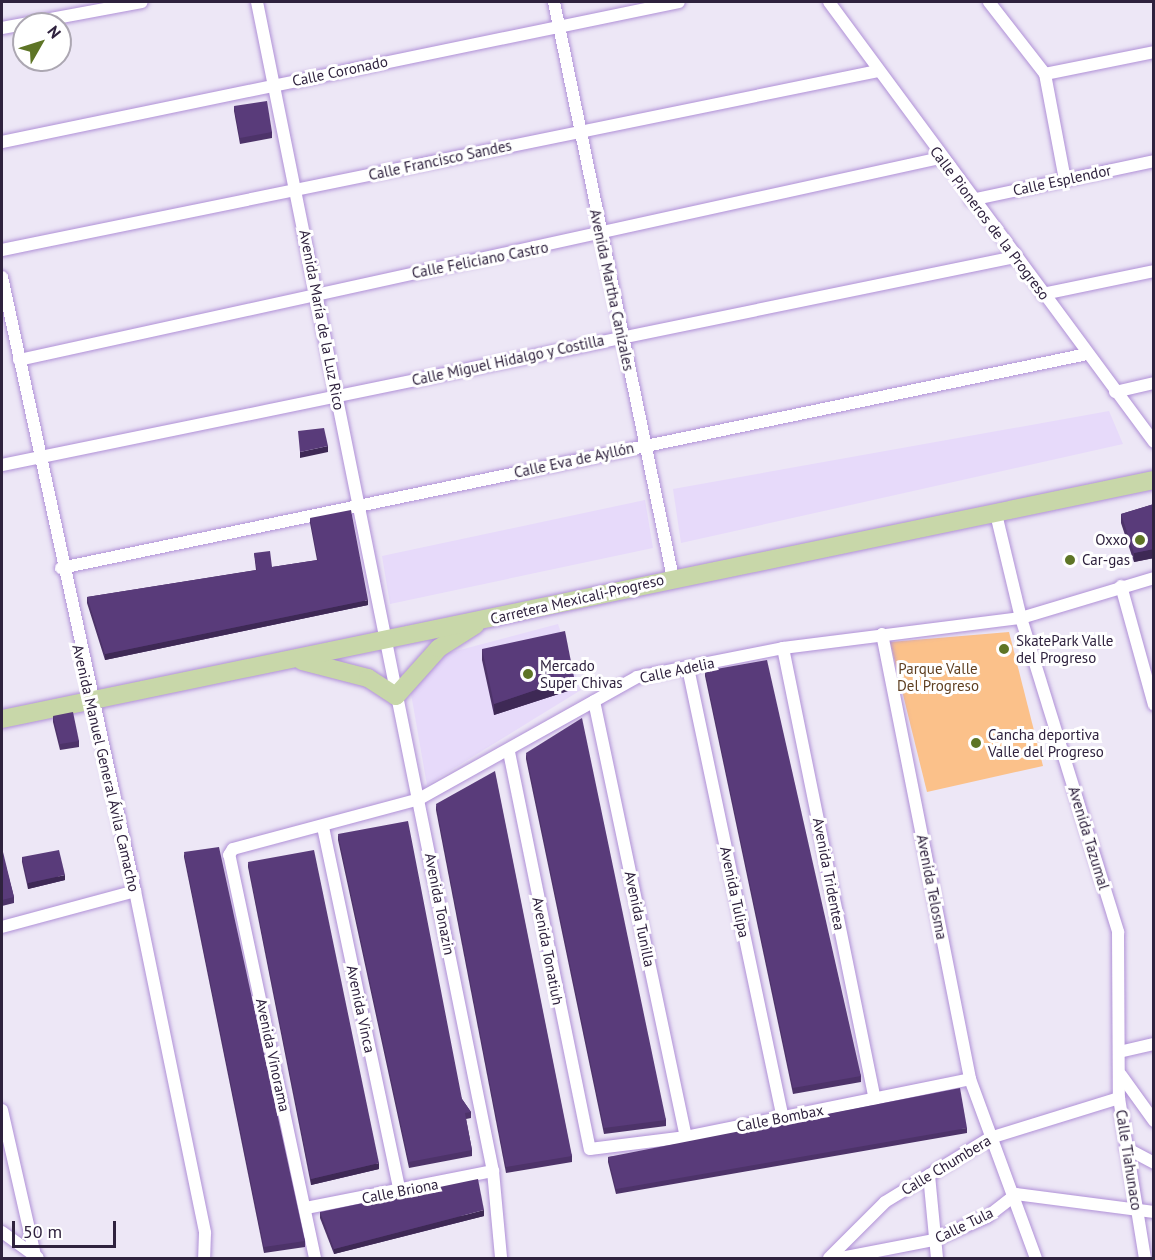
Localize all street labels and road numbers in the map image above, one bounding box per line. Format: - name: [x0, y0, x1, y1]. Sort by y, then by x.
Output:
- street label: Calle Coronado: [291, 52, 389, 90]
- street label: Calle Francisco Sandes: [367, 136, 513, 184]
- street label: Calle Pioneros de la Progreso: [926, 143, 1054, 303]
- street label: Calle Esplendor: [1011, 161, 1113, 199]
- street label: Avenida Martha Canizales: [586, 208, 638, 372]
- street label: Avenida María de la Luz Rico: [296, 228, 348, 412]
- street label: Calle Feliciano Castro: [410, 238, 550, 282]
- street label: Calle Miguel Hidalgo y Costilla: [410, 331, 606, 389]
- street label: Calle Eva de Ayllón: [512, 438, 636, 482]
- street label: Carretera Mexicali-Progreso: [488, 570, 666, 628]
- street label: Avenida Manuel General Ávila Camacho: [69, 642, 143, 894]
- street label: Calle Adelia: [638, 653, 716, 687]
- street label: Avenida Tazumal: [1065, 784, 1113, 892]
- street label: Avenida Tridentea: [809, 816, 849, 932]
- street label: Avenida Telosma: [913, 833, 951, 941]
- street label: Avenida Tulipa: [716, 844, 754, 940]
- street label: Avenida Tonazin: [421, 851, 459, 957]
- street label: Avenida Tunilla: [621, 869, 659, 969]
- street label: Avenida Tonatiuh: [529, 895, 567, 1007]
- street label: Avenida Vinca: [343, 963, 379, 1055]
- street label: Avenida Vinorama: [252, 997, 294, 1113]
- street label: Calle Bombax: [735, 1101, 825, 1135]
- street label: Calle Tiahunaco: [1112, 1108, 1146, 1212]
- street label: Calle Chumbera: [898, 1131, 994, 1199]
- street label: Calle Briona: [360, 1175, 440, 1207]
- street label: Calle Tula: [932, 1203, 996, 1247]

